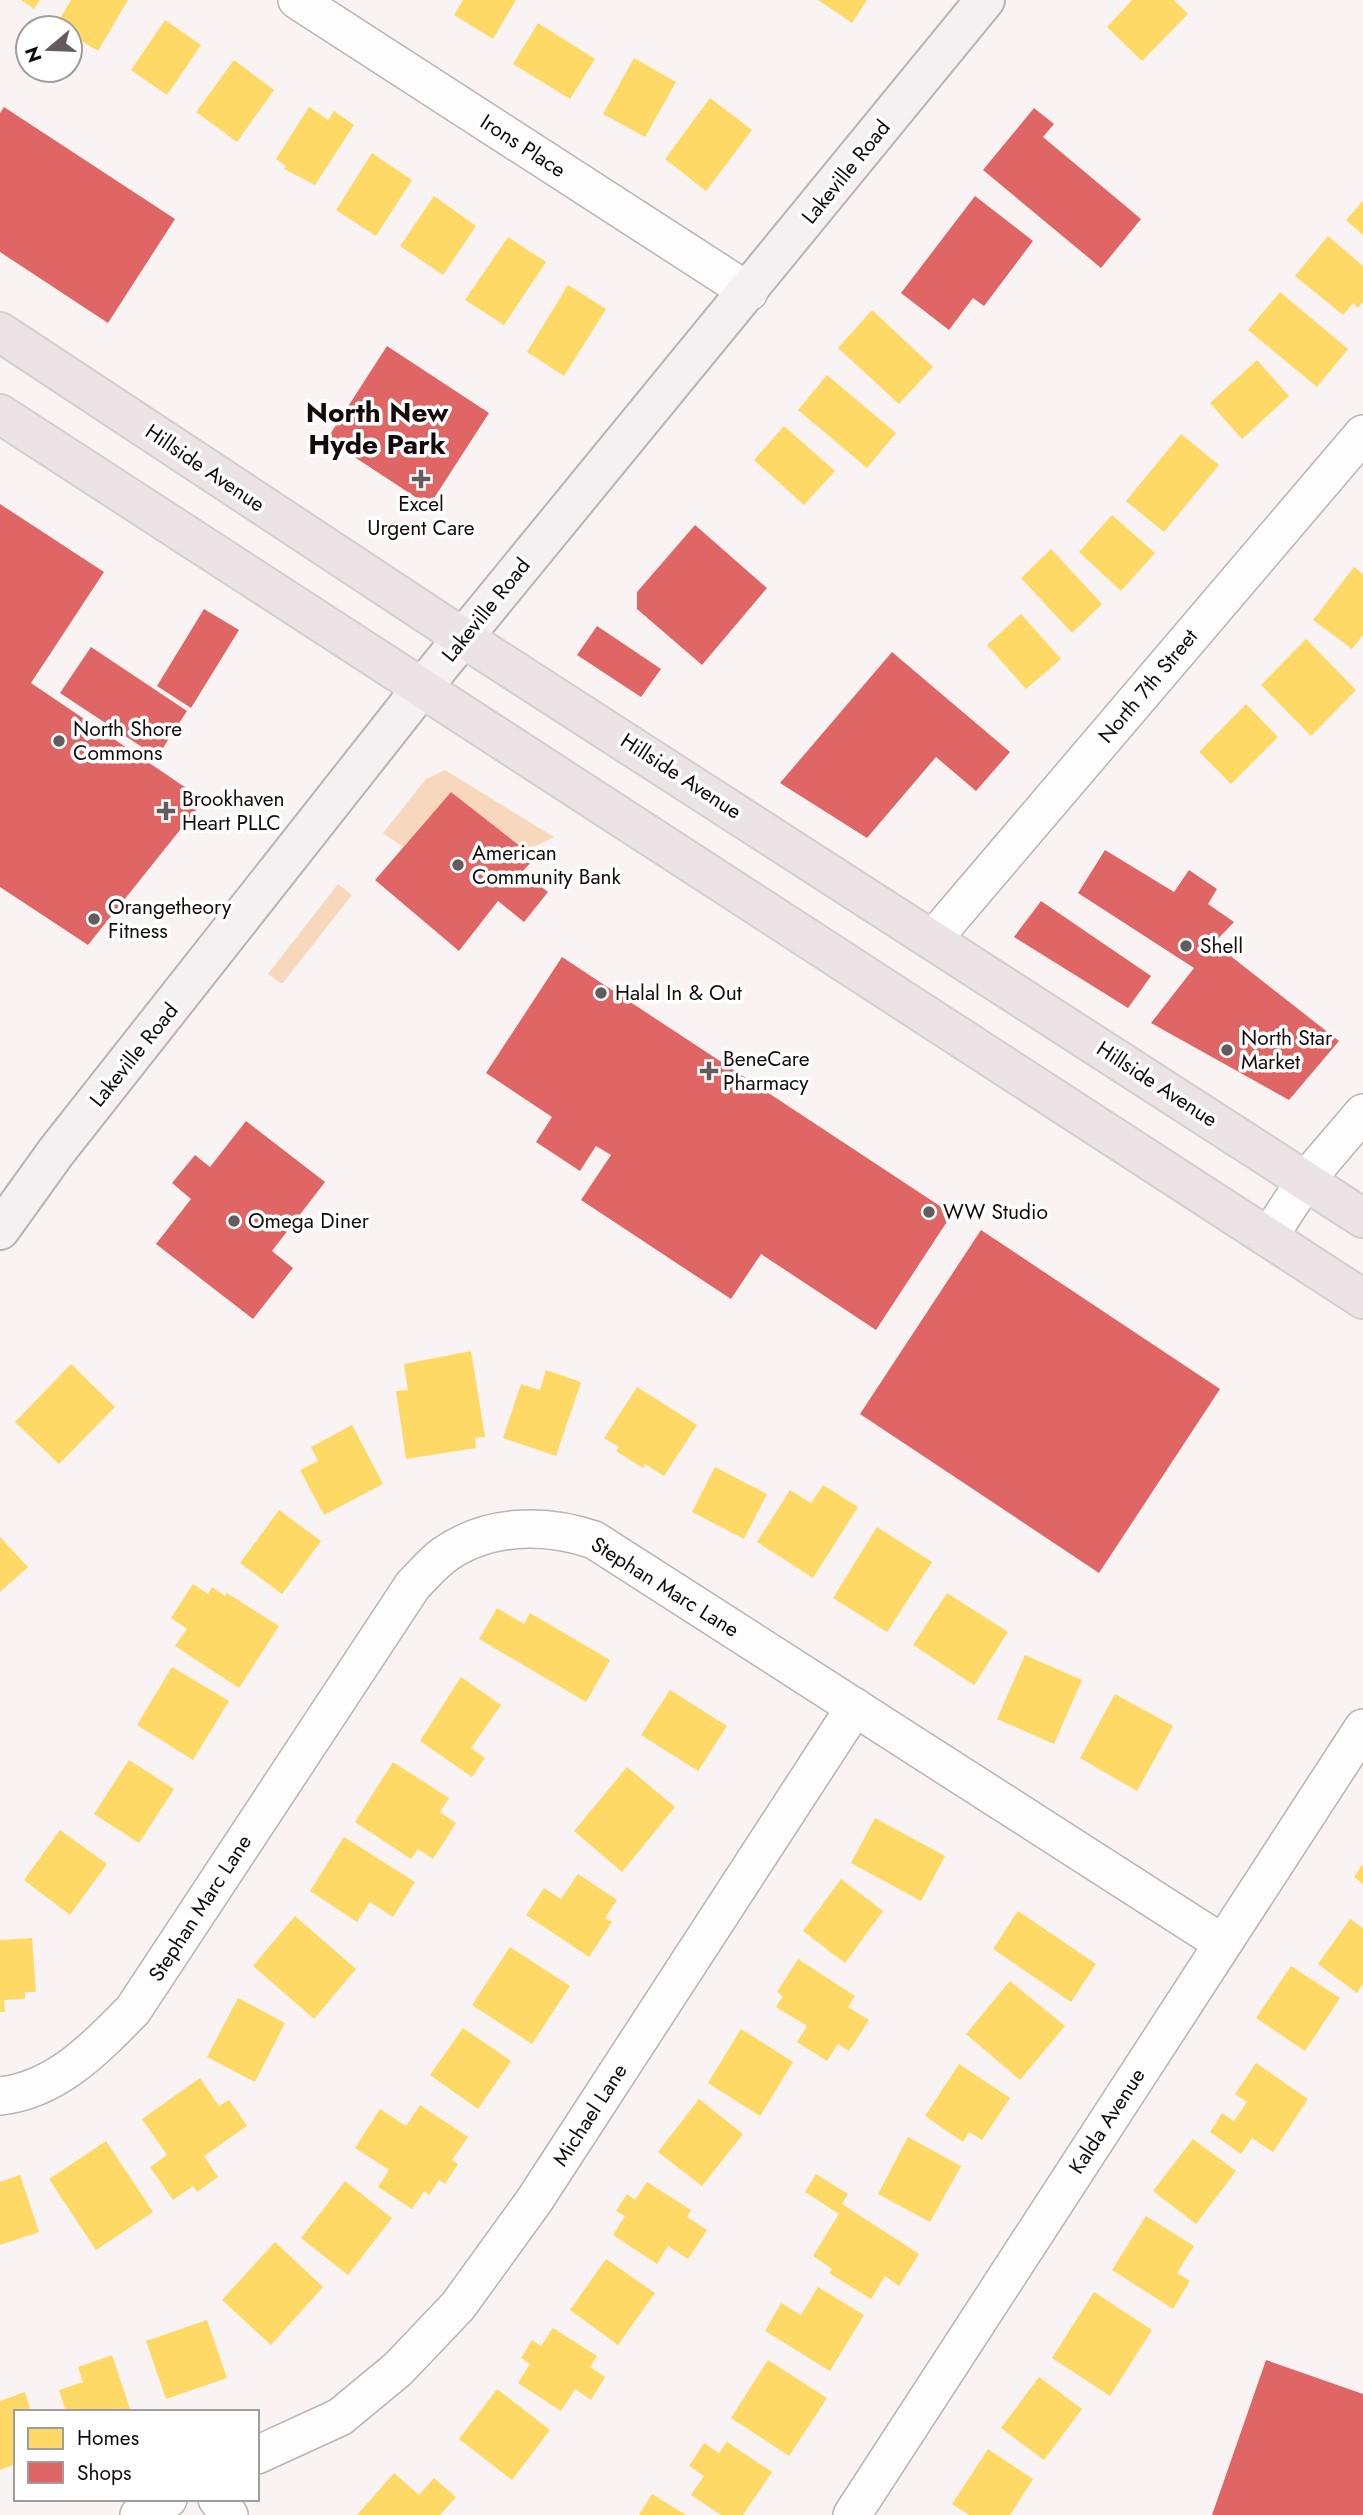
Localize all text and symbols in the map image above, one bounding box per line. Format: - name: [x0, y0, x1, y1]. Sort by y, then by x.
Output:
- north arrow: [14, 14, 84, 84]
- text: N: [18, 43, 49, 66]
- street label: Irons Place: [474, 107, 572, 185]
- street label: Lakeville Road: [795, 114, 897, 230]
- district label: North New Hyde Park: [306, 392, 449, 465]
- street label: Hillside Avenue: [139, 417, 271, 519]
- marker: Excel Urgent Care: [411, 469, 431, 489]
- place label: Excel Urgent Care: [367, 489, 475, 543]
- street label: Lakeville Road: [435, 552, 537, 668]
- street label: North 7th Street: [1091, 622, 1205, 750]
- place label: North Shore Commons: [73, 714, 182, 768]
- street label: Hillside Avenue: [615, 726, 747, 826]
- marker: North Shore Commons: [51, 733, 67, 749]
- place label: Brookhaven Heart PLLC: [182, 784, 285, 838]
- marker: Brookhaven Heart PLLC: [156, 801, 176, 821]
- place label: American Community Bank: [472, 838, 622, 892]
- marker: American Community Bank: [450, 857, 466, 873]
- place label: Orangetheory Fitness: [108, 892, 232, 946]
- marker: Orangetheory Fitness: [86, 911, 102, 927]
- place label: Shell: [1200, 931, 1243, 961]
- marker: Shell: [1178, 938, 1194, 954]
- place label: Halal In & Out: [615, 978, 742, 1008]
- marker: Halal In & Out: [593, 985, 609, 1001]
- street label: Lakeville Road: [83, 997, 185, 1113]
- place label: North Star Market: [1241, 1023, 1333, 1077]
- street label: Hillside Avenue: [1091, 1034, 1223, 1134]
- marker: North Star Market: [1219, 1042, 1235, 1058]
- place label: BeneCare Pharmacy: [723, 1044, 810, 1098]
- marker: BeneCare Pharmacy: [701, 1063, 717, 1079]
- place label: WW Studio: [943, 1197, 1048, 1227]
- marker: WW Studio: [921, 1204, 937, 1220]
- place label: Omega Diner: [248, 1206, 370, 1236]
- marker: Omega Diner: [226, 1213, 242, 1229]
- street label: Stephan Marc Lane: [585, 1529, 745, 1645]
- street label: Stephan Marc Lane: [141, 1829, 259, 1987]
- street label: Michael Lane: [546, 2058, 635, 2172]
- street label: Kalda Avenue: [1062, 2062, 1153, 2180]
- legend: [14, 2410, 259, 2501]
- text: Homes: [77, 2423, 139, 2453]
- text: Shops: [77, 2458, 131, 2488]

